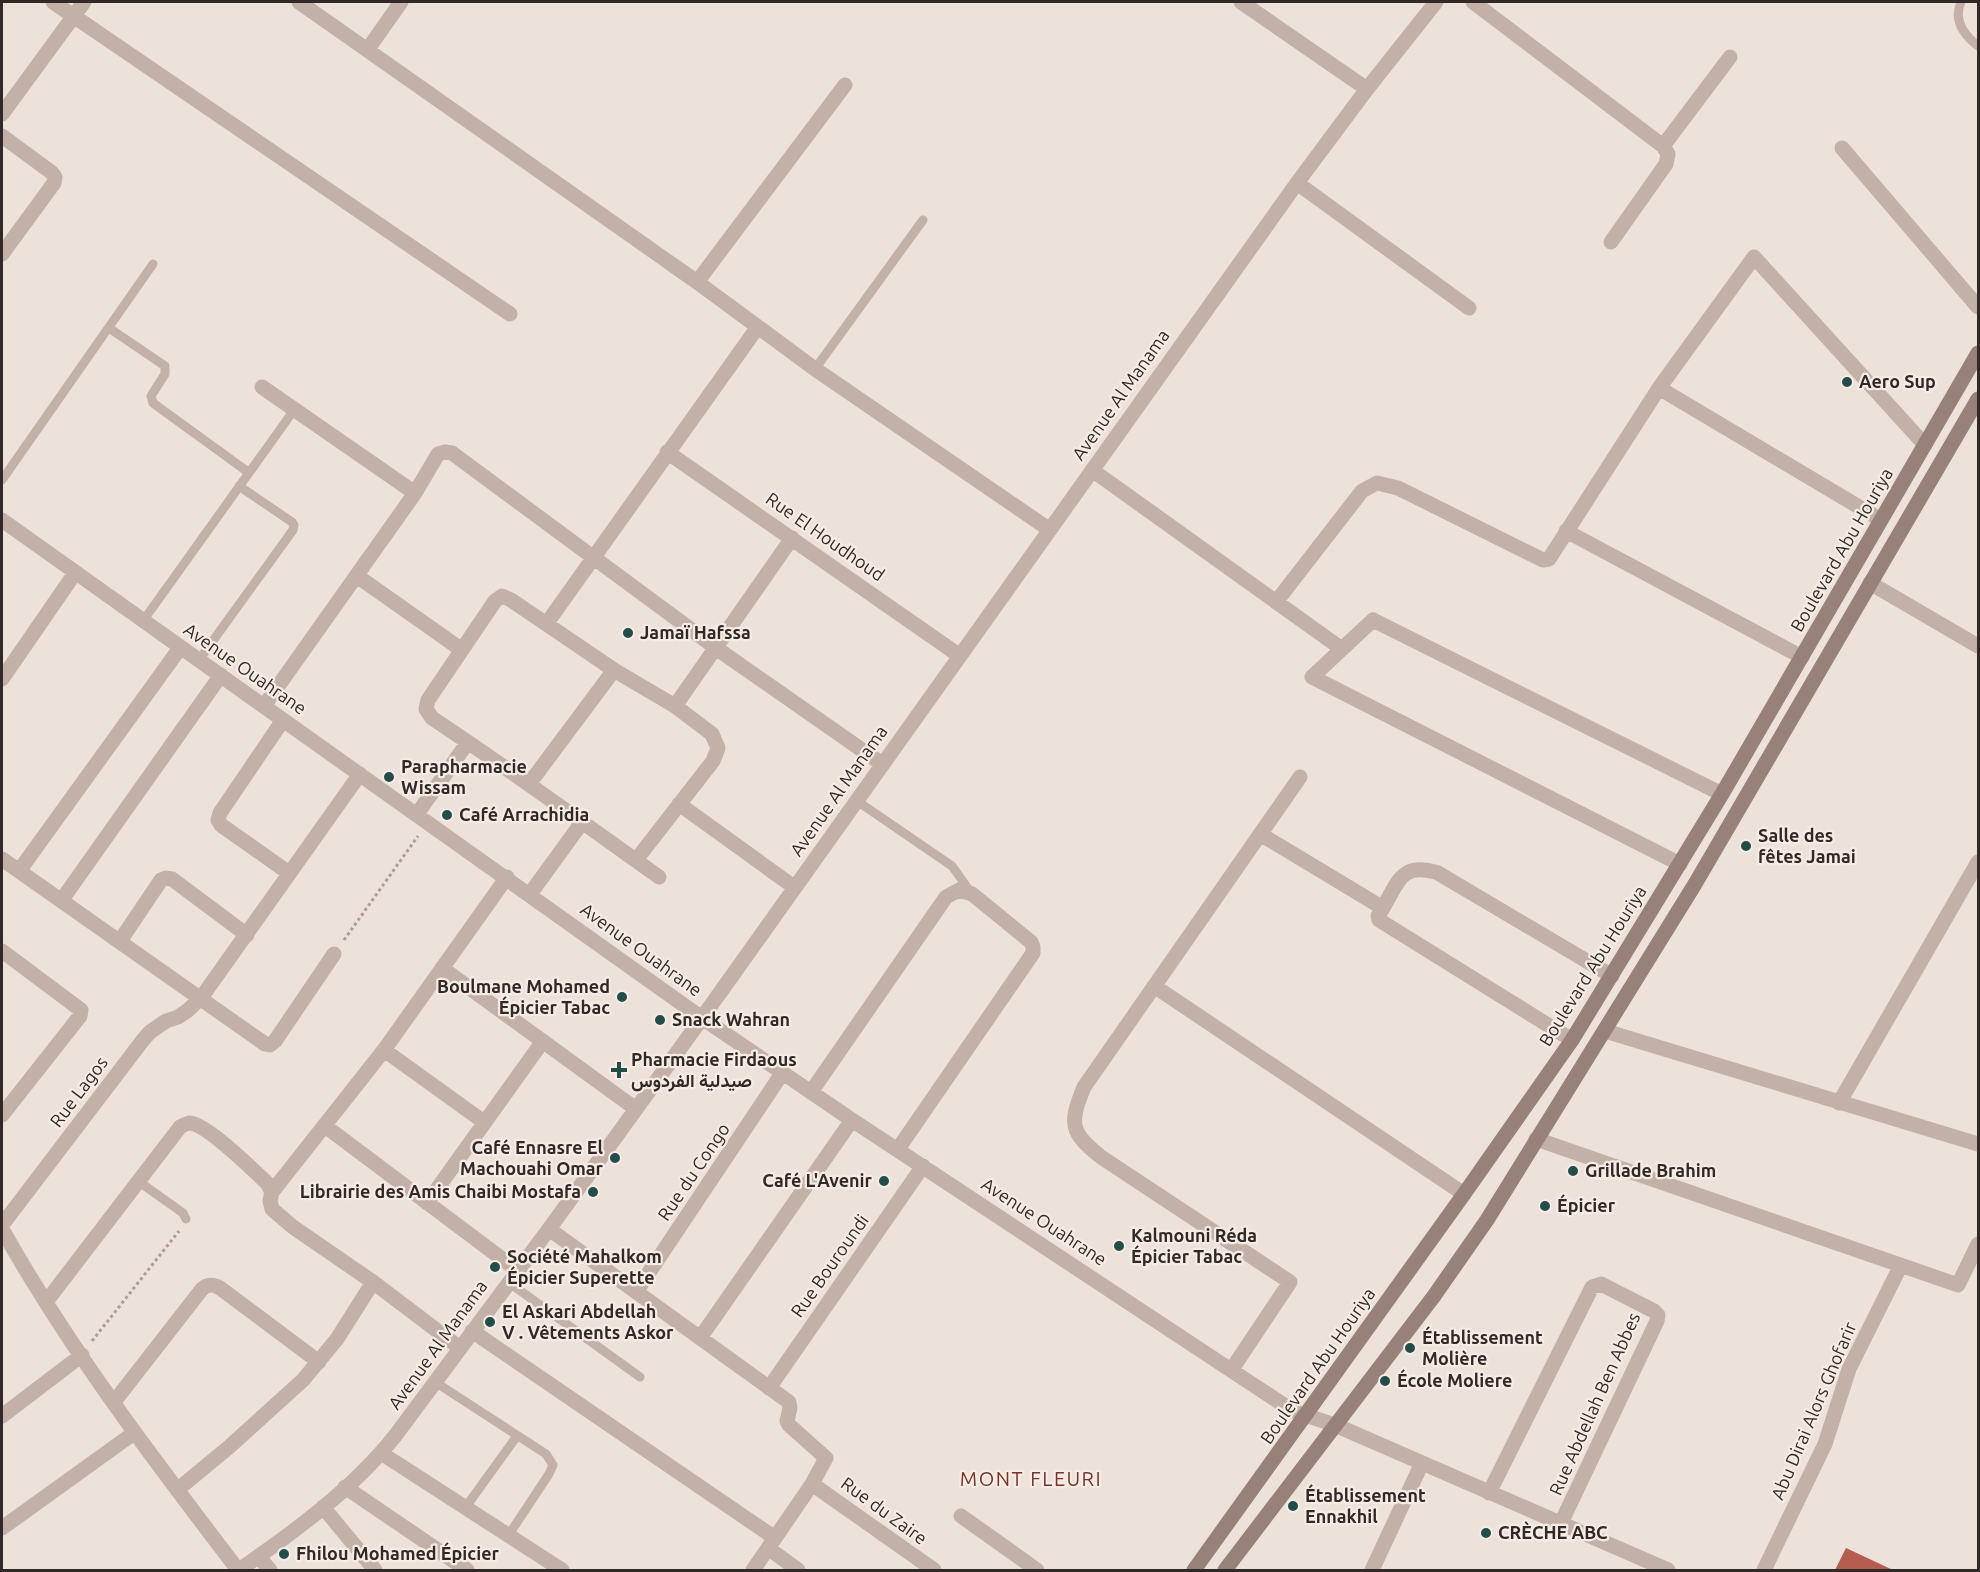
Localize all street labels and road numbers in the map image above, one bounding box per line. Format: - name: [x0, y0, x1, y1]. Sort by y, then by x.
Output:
- street label: Avenue Al Manama: [1068, 325, 1173, 463]
- street label: Boulevard Abu Houriya: [1786, 464, 1896, 635]
- street label: Rue El Houdhoud: [762, 488, 889, 585]
- street label: Avenue Ouahrane: [181, 618, 311, 718]
- street label: Avenue Al Manama: [786, 721, 891, 859]
- street label: Boulevard Abu Houriya: [1535, 882, 1650, 1049]
- street label: Avenue Ouahrane: [577, 899, 706, 1000]
- street label: Rue Lagos: [45, 1052, 111, 1130]
- street label: Rue du Congo: [653, 1119, 733, 1224]
- street label: Avenue Ouahrane: [978, 1173, 1111, 1269]
- street label: Rue Bouroundi: [786, 1210, 872, 1321]
- street label: Avenue Al Manama: [384, 1276, 491, 1413]
- street label: Boulevard Abu Houriya: [1256, 1284, 1379, 1447]
- street label: Rue Abdellah Ben Abbes: [1545, 1309, 1643, 1498]
- street label: Abu Dirai Alors Ghofarir: [1767, 1319, 1860, 1502]
- street label: Rue du Zaire: [838, 1472, 931, 1548]

